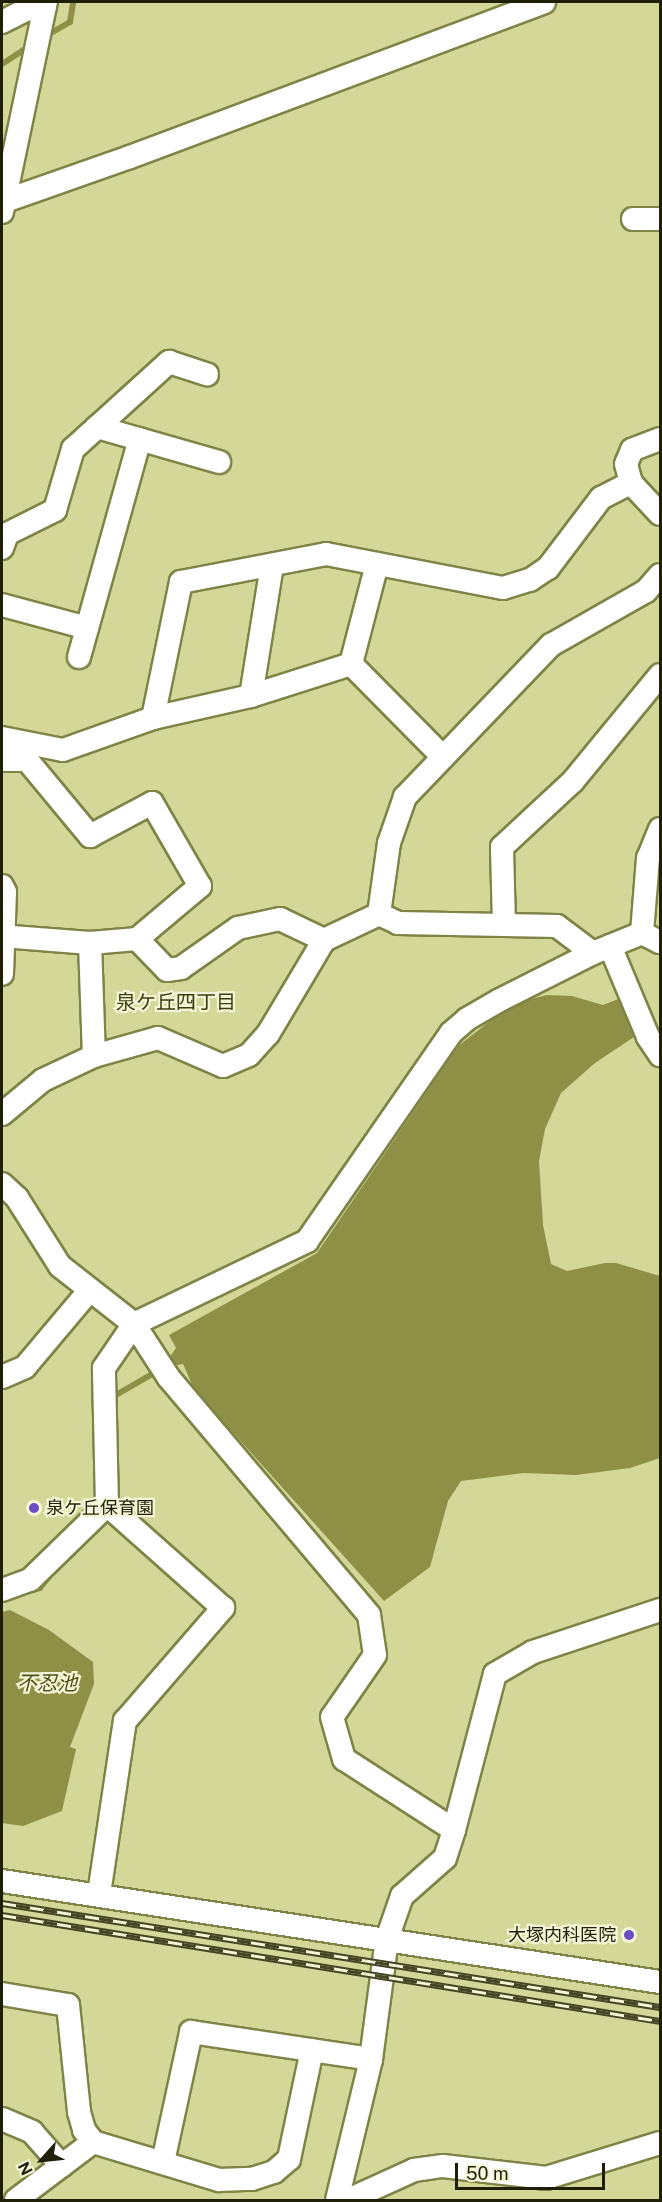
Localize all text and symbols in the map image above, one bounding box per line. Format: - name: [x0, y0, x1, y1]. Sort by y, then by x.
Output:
- district label: 泉ケ丘四丁目: [116, 990, 236, 1014]
- place label: 泉ケ丘保育園: [46, 1497, 154, 1519]
- marker: 泉ケ丘保育園: [27, 1501, 41, 1515]
- water label: 不忍池: [17, 1671, 77, 1695]
- place label: 大塚内科医院: [508, 1924, 616, 1946]
- marker: 大塚内科医院: [620, 1926, 638, 1944]
- north arrow: [12, 2130, 72, 2190]
- scale bar: [458, 2151, 608, 2189]
- text: N: [14, 2159, 37, 2178]
- text: 50 m: [466, 2163, 509, 2184]

